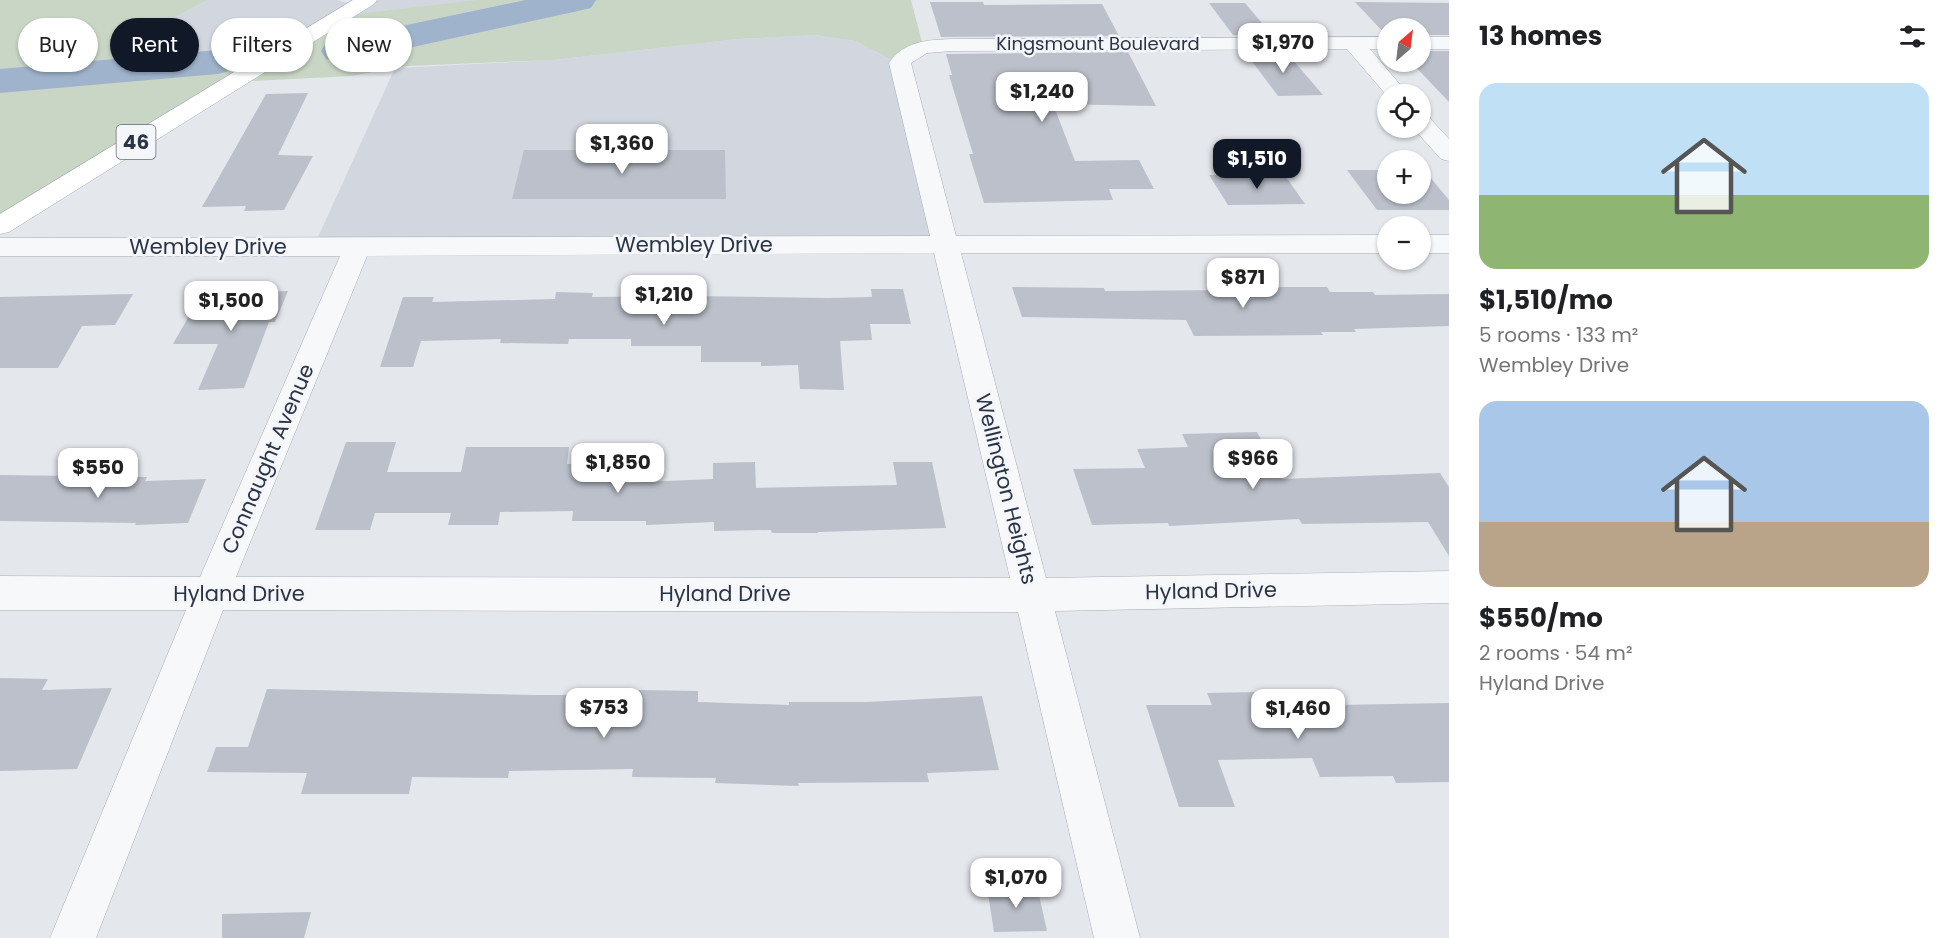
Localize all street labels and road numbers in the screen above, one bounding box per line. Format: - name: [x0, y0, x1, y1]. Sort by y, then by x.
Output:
- street label: Kingsmount Boulevard: [996, 31, 1200, 56]
- road number: 46: [116, 125, 156, 159]
- street label: Wembley Drive: [615, 230, 773, 259]
- street label: Wembley Drive: [129, 232, 287, 261]
- street label: Connaught Avenue: [214, 359, 321, 558]
- street label: Wellington Heights: [969, 390, 1044, 587]
- street label: Hyland Drive: [1145, 575, 1277, 606]
- street label: Hyland Drive: [173, 579, 305, 608]
- street label: Hyland Drive: [659, 579, 791, 608]

